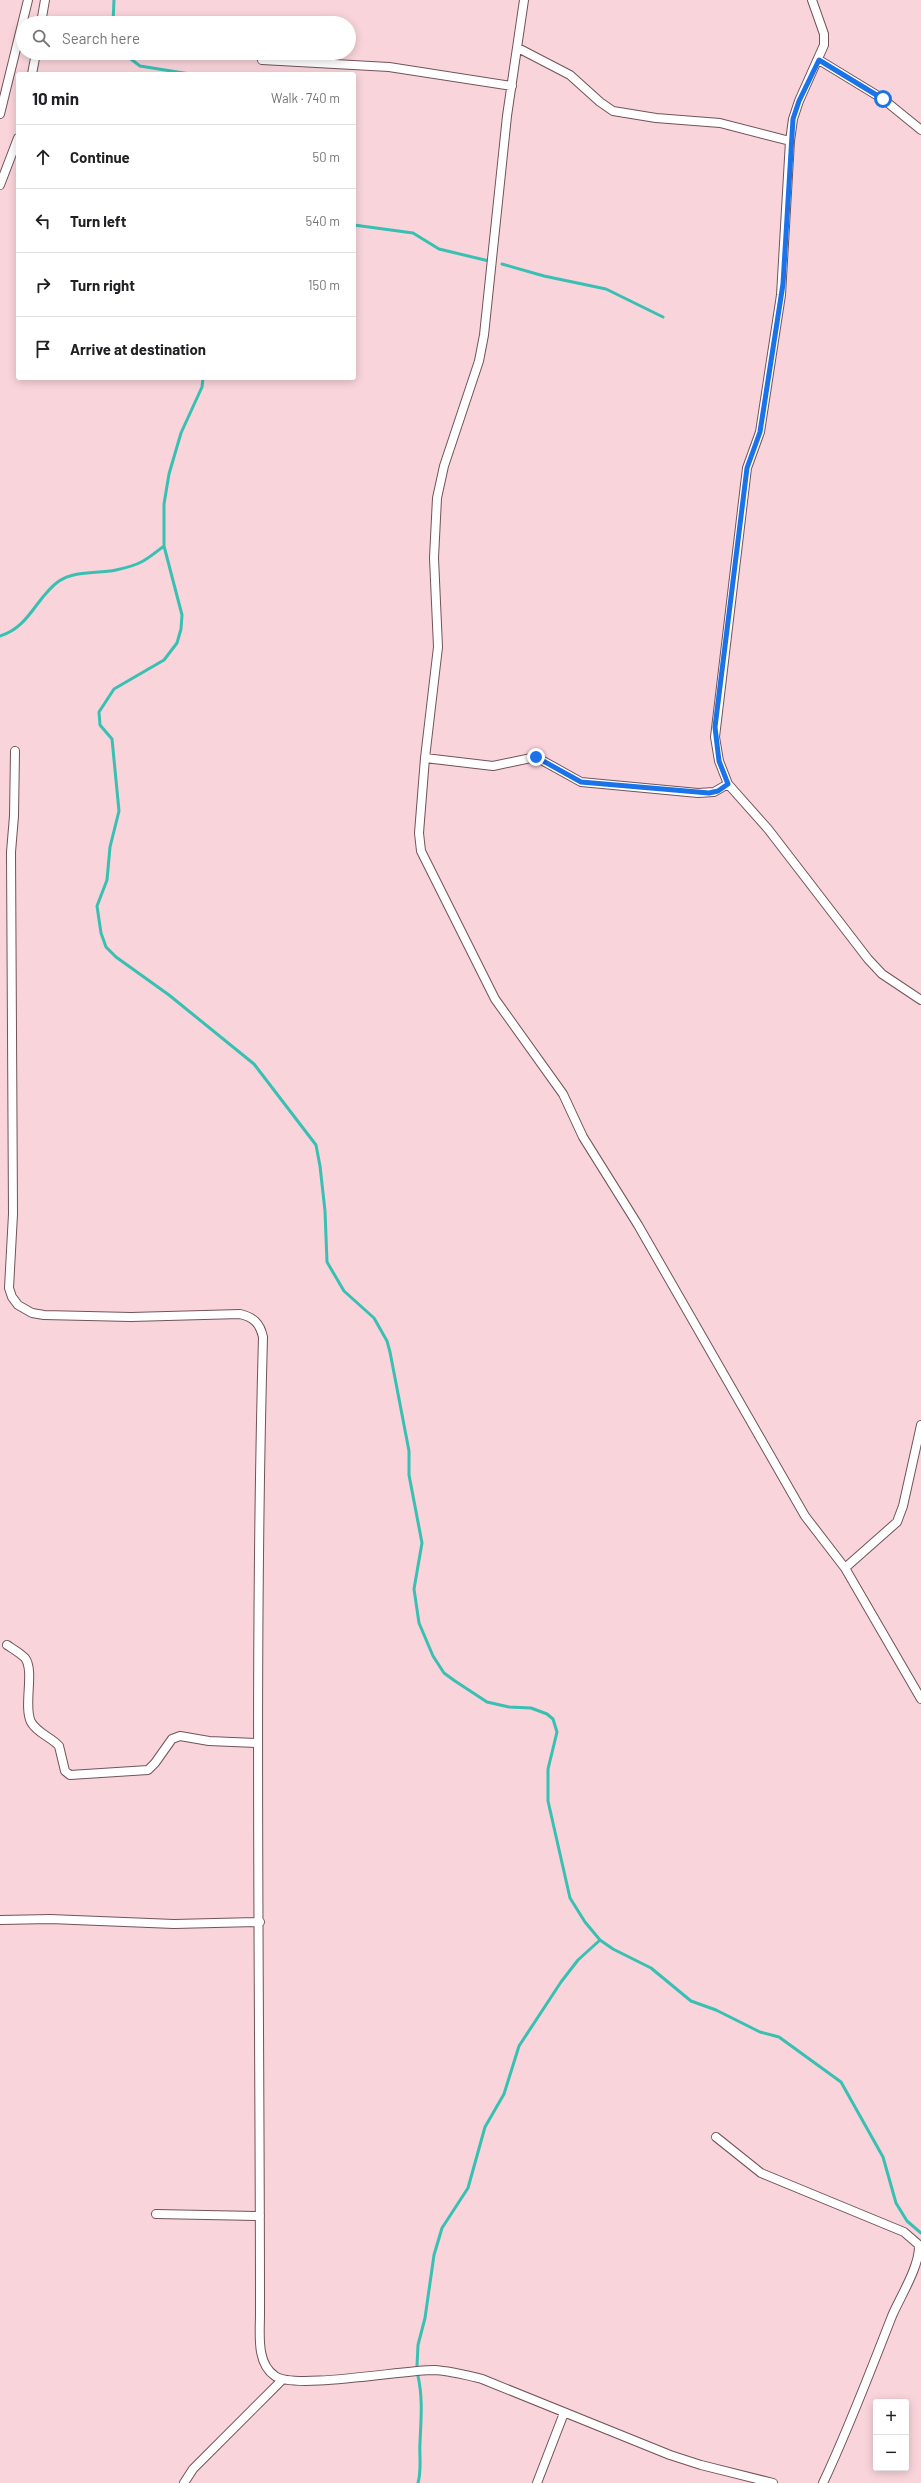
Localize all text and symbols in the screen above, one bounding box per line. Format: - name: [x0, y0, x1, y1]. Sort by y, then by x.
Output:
- search box: [16, 16, 356, 60]
- icon: search: [30, 27, 52, 49]
- text: Search here: [62, 29, 140, 47]
- text: 10 min: [32, 88, 79, 108]
- text: Walk · 740 m: [271, 90, 340, 106]
- route start: [874, 90, 892, 108]
- icon: ahead: [32, 146, 54, 168]
- text: Continue: [70, 148, 130, 166]
- text: 50 m: [313, 149, 340, 165]
- icon: left: [32, 210, 54, 232]
- text: Turn left: [70, 212, 126, 230]
- text: 540 m: [305, 213, 340, 229]
- icon: right: [32, 274, 54, 296]
- text: Turn right: [70, 276, 135, 294]
- text: 150 m: [308, 277, 340, 293]
- icon: arrive: [32, 338, 54, 360]
- text: Arrive at destination: [70, 340, 206, 358]
- route end: [527, 748, 545, 766]
- map controls: [873, 2399, 909, 2471]
- button: +: [873, 2399, 909, 2435]
- button: −: [873, 2435, 909, 2471]

